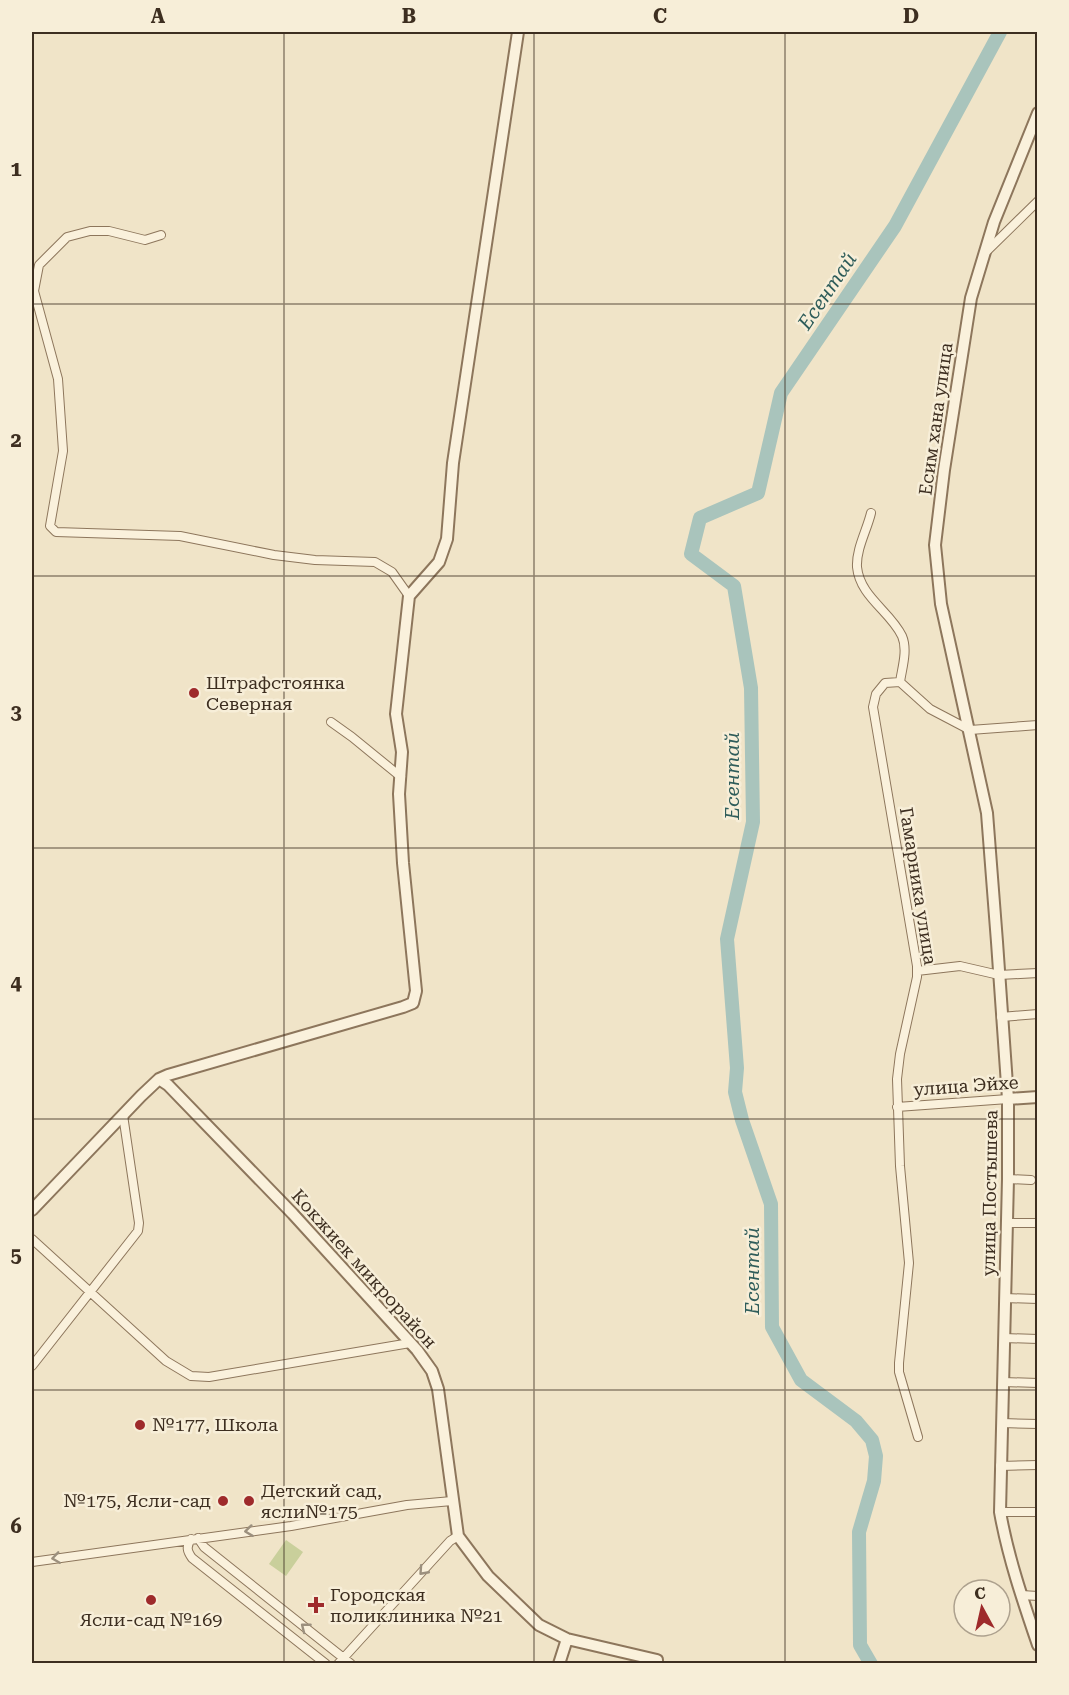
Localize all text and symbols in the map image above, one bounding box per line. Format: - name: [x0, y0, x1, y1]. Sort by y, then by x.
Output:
- text: A: [151, 4, 166, 28]
- text: B: [402, 4, 416, 28]
- text: C: [653, 4, 667, 28]
- text: D: [903, 4, 919, 28]
- text: 1: [10, 157, 22, 181]
- water label: Есентай: [792, 248, 861, 335]
- street label: Есим хана улица: [914, 341, 957, 497]
- text: 2: [10, 428, 22, 452]
- place label: Штрафстоянка Северная: [206, 672, 345, 714]
- marker: Штрафстоянка Северная: [187, 686, 201, 700]
- text: 3: [10, 700, 22, 724]
- water label: Есентай: [720, 732, 744, 821]
- street label: Гамарника улица: [896, 806, 941, 966]
- text: 4: [10, 971, 22, 995]
- street label: улица Эйхе: [913, 1071, 1019, 1100]
- street label: улица Постышева: [978, 1109, 1001, 1276]
- street label: Кокжиек микрорайон: [288, 1185, 441, 1353]
- water label: Есентай: [740, 1227, 764, 1316]
- text: 5: [10, 1243, 22, 1267]
- place label: №177, Школа: [152, 1414, 278, 1435]
- marker: №177, Школа: [133, 1418, 147, 1432]
- place label: Детский сад, ясли№175: [261, 1480, 382, 1522]
- place label: №175, Ясли-сад: [63, 1490, 211, 1511]
- marker: №175, Ясли-сад: [216, 1494, 230, 1508]
- marker: Детский сад, ясли№175: [242, 1494, 256, 1508]
- text: 6: [10, 1514, 22, 1538]
- one-way arrow: [244, 1525, 254, 1537]
- one-way arrow: [51, 1552, 60, 1564]
- one-way arrow: [419, 1564, 430, 1574]
- north arrow: [952, 1578, 1012, 1638]
- text: С: [973, 1583, 987, 1604]
- place label: Городская поликлиника №21: [330, 1584, 503, 1626]
- marker: Ясли-сад №169: [144, 1593, 158, 1607]
- marker: Городская поликлиника №21: [307, 1596, 325, 1614]
- place label: Ясли-сад №169: [80, 1609, 222, 1630]
- one-way arrow: [301, 1624, 312, 1635]

